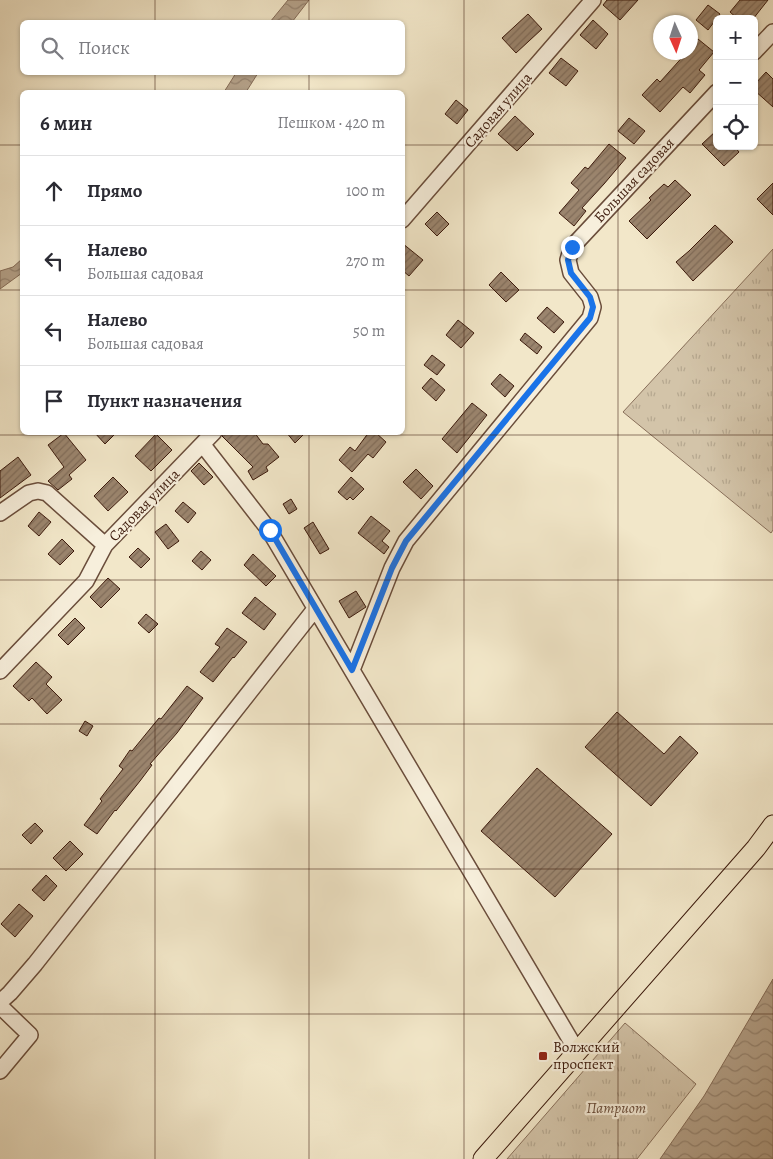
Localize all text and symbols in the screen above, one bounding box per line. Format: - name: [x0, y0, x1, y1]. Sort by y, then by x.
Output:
- north arrow: [653, 15, 698, 60]
- map controls: [713, 15, 758, 150]
- button: +: [713, 15, 758, 60]
- search box: [20, 20, 405, 75]
- icon: search: [38, 34, 66, 62]
- text: Поиск: [78, 35, 130, 61]
- button: −: [713, 60, 758, 105]
- street label: Садовая улица: [460, 68, 536, 152]
- button: locate: [713, 105, 758, 150]
- text: 6 мин: [40, 109, 92, 137]
- text: Пешком · 420 m: [277, 112, 385, 134]
- street label: Большая садовая: [589, 133, 679, 227]
- icon: ahead: [40, 177, 68, 205]
- text: Прямо: [87, 178, 142, 204]
- text: 100 m: [346, 180, 385, 202]
- route end: [561, 236, 584, 259]
- text: Налево: [87, 237, 147, 263]
- icon: left: [40, 247, 68, 275]
- text: 270 m: [346, 250, 385, 272]
- text: Большая садовая: [87, 263, 204, 285]
- text: Налево: [87, 307, 147, 333]
- icon: left: [40, 317, 68, 345]
- text: 50 m: [353, 320, 385, 342]
- text: Большая садовая: [87, 333, 204, 355]
- icon: arrive: [40, 387, 68, 415]
- text: Пункт назначения: [87, 388, 242, 414]
- street label: Садовая улица: [104, 464, 184, 546]
- route start: [259, 519, 282, 542]
- place label: Волжский проспект: [553, 1037, 620, 1074]
- marker: Волжский проспект: [537, 1050, 549, 1062]
- park label: Патриот: [586, 1098, 646, 1118]

